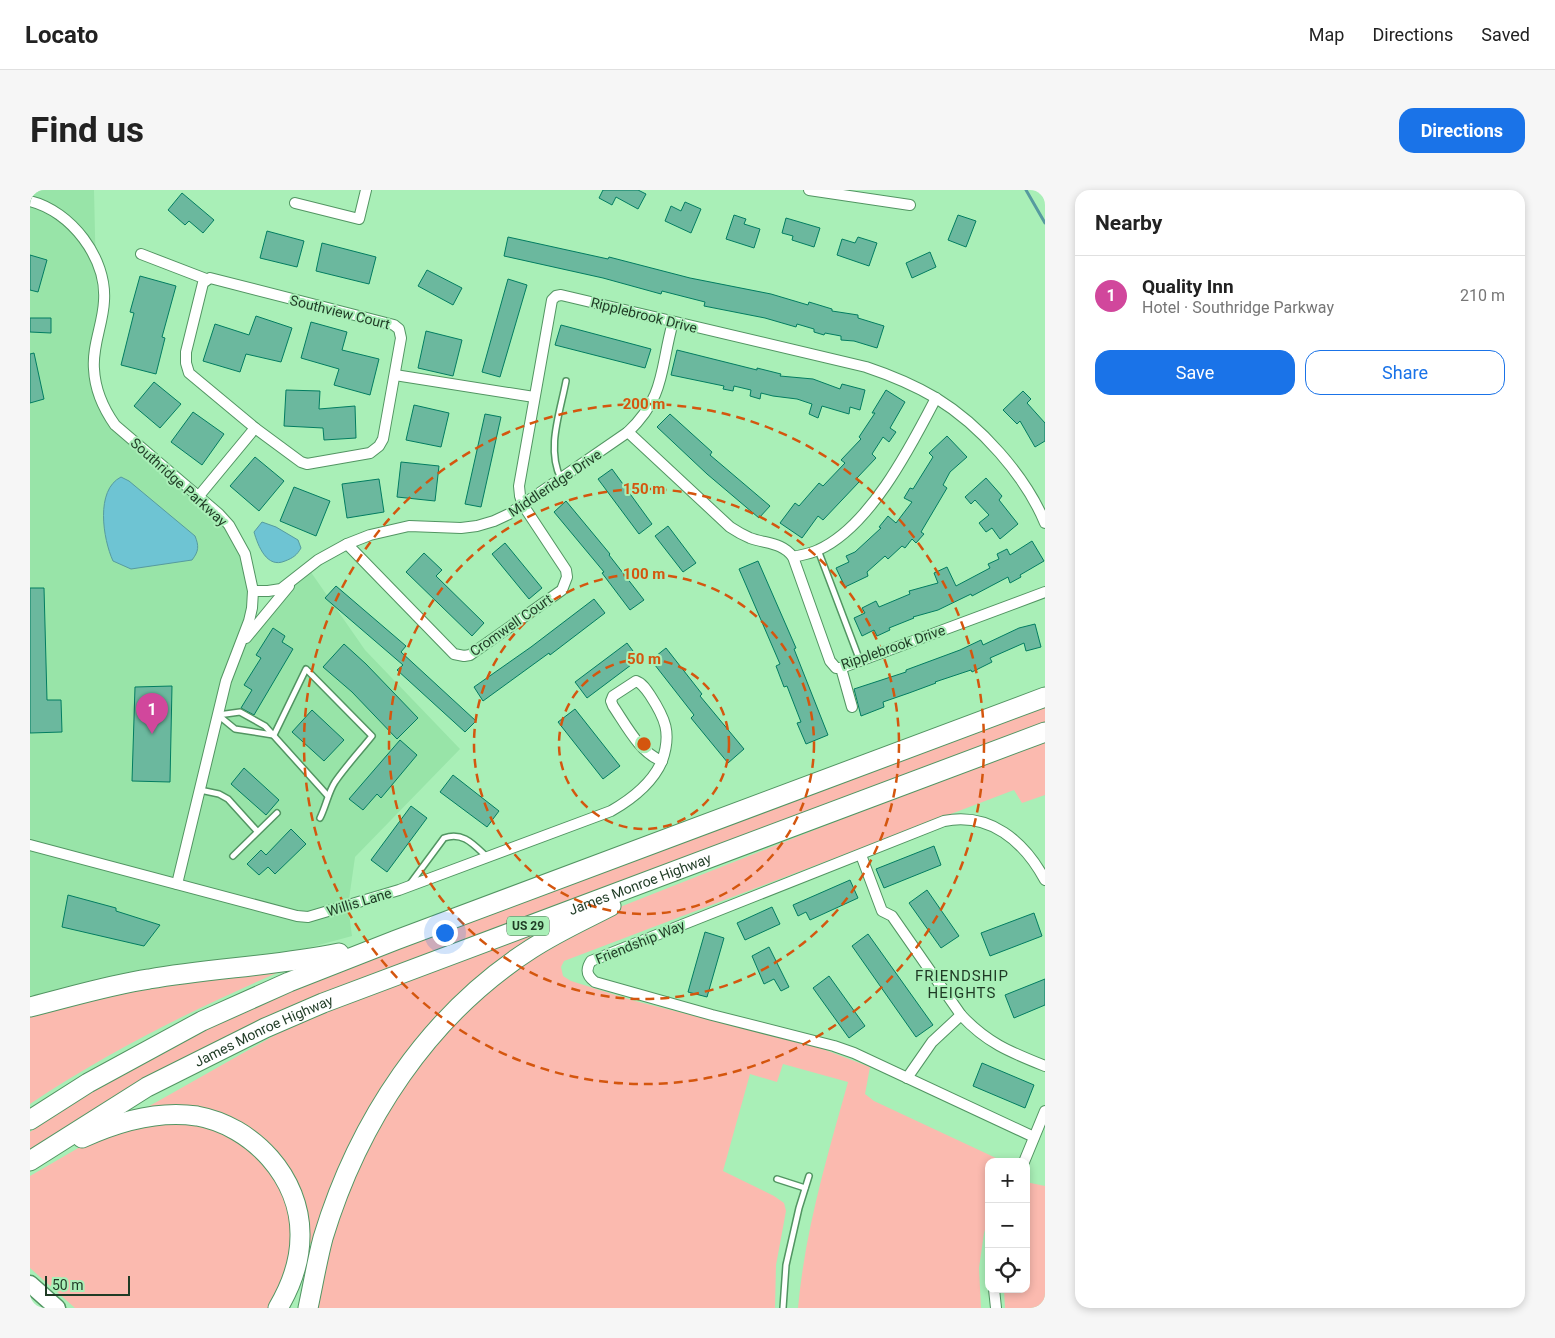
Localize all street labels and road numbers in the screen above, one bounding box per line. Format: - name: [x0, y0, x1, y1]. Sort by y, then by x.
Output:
- street label: Southview Court: [288, 292, 392, 332]
- street label: Ripplebrook Drive: [589, 294, 699, 336]
- street label: Southridge Parkway: [128, 435, 231, 530]
- street label: Middleridge Drive: [506, 446, 604, 520]
- street label: Cromwell Court: [467, 590, 556, 659]
- street label: Ripplebrook Drive: [839, 622, 947, 672]
- street label: James Monroe Highway: [566, 850, 714, 918]
- street label: Willis Lane: [325, 885, 393, 919]
- road number: US 29: [507, 916, 549, 936]
- street label: Friendship Way: [593, 917, 687, 967]
- street label: James Monroe Highway: [192, 992, 335, 1070]

